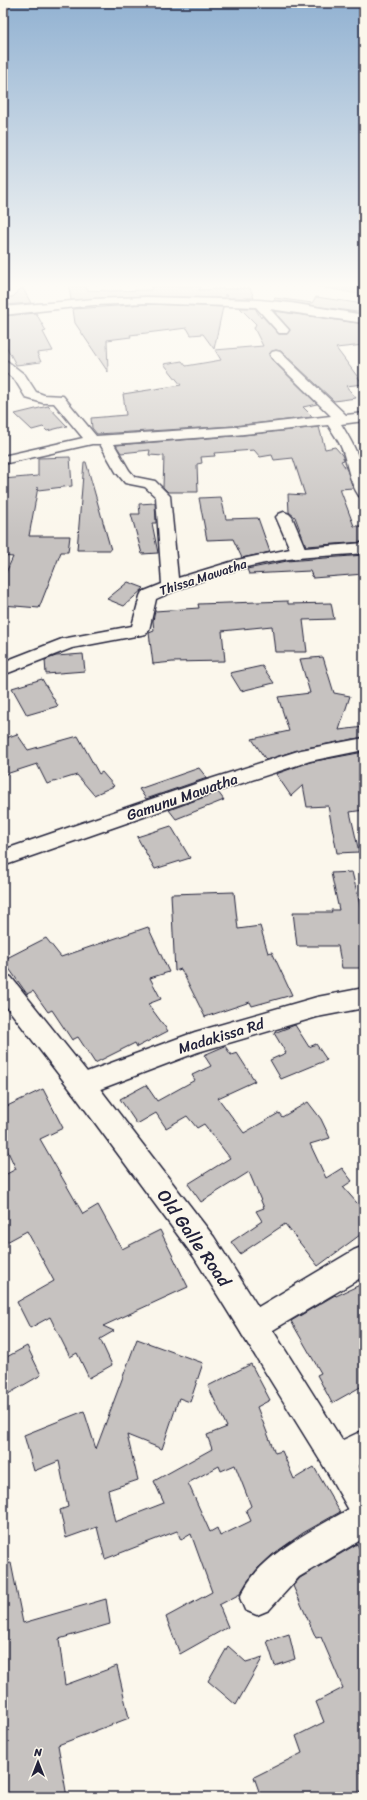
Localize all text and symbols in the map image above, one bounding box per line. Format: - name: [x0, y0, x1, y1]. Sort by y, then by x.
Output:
- street label: Thissa Mawatha: [156, 552, 250, 602]
- street label: Gamunu Mawatha: [123, 766, 242, 828]
- street label: Madakissa Rd: [175, 1010, 268, 1061]
- street label: Old Galle Road: [148, 1182, 241, 1295]
- north arrow: [18, 1742, 58, 1782]
- text: N: [33, 1743, 42, 1762]

